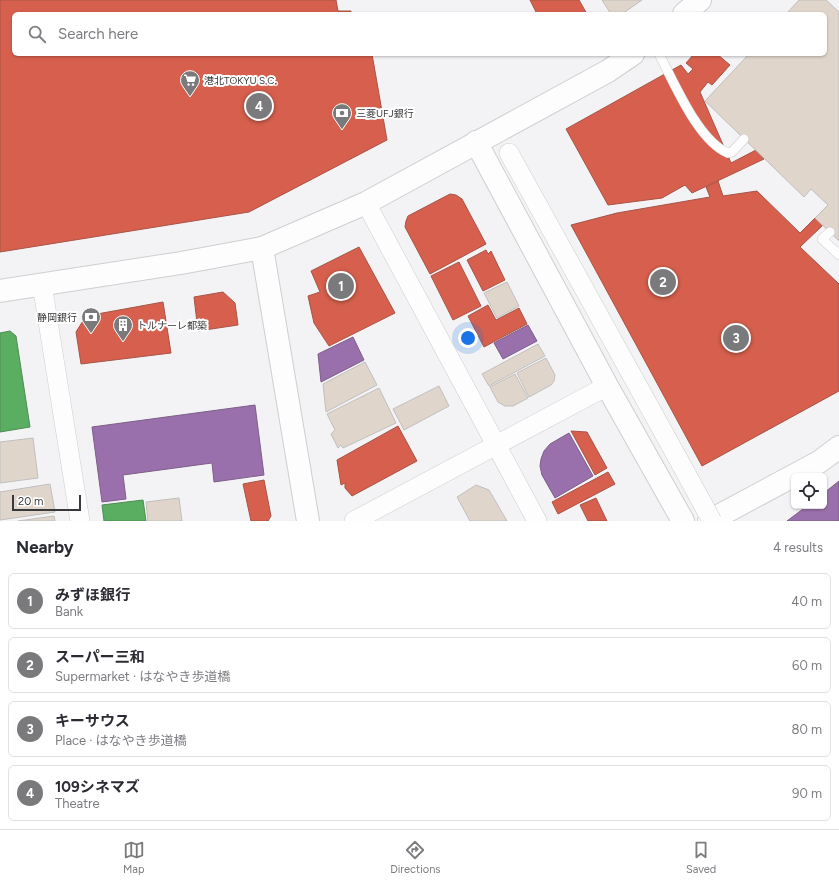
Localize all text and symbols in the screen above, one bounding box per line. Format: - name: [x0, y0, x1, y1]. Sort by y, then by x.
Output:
- search box: [12, 12, 827, 56]
- icon: search: [26, 23, 48, 45]
- text: Search here: [58, 25, 138, 43]
- supermarket icon: 港北TOKYU S.C.: [179, 69, 201, 97]
- place label: 港北TOKYU S.C.: [204, 74, 276, 87]
- pin: 4: [246, 91, 272, 121]
- bank icon: 三菱UFJ銀行: [331, 102, 353, 130]
- place label: 三菱UFJ銀行: [356, 107, 414, 120]
- pin: 2: [650, 267, 676, 297]
- pin: 1: [328, 271, 354, 301]
- bank icon: 静岡銀行: [80, 306, 102, 334]
- place label: 静岡銀行: [37, 311, 77, 324]
- building icon: トルナーレ都築: [112, 314, 134, 342]
- place label: トルナーレ都築: [137, 319, 207, 332]
- pin: 3: [723, 323, 749, 353]
- your location: [458, 328, 478, 348]
- map controls: [791, 473, 827, 509]
- button: locate: [791, 473, 827, 509]
- scale bar: [12, 493, 81, 512]
- text: 20 m: [18, 495, 43, 508]
- text: Nearby: [16, 537, 74, 557]
- text: 4 results: [773, 540, 823, 555]
- text: みずほ銀行: [55, 586, 130, 604]
- text: 1: [27, 594, 33, 609]
- text: 40 m: [791, 594, 822, 609]
- text: Bank: [55, 604, 83, 619]
- text: スーパー三和: [55, 648, 145, 666]
- text: 2: [26, 658, 34, 673]
- text: 60 m: [792, 658, 822, 673]
- text: Supermarket · はなやき歩道橋: [55, 669, 230, 684]
- text: キーサウス: [55, 712, 130, 730]
- text: 3: [26, 722, 34, 737]
- text: 80 m: [791, 722, 822, 737]
- text: Place · はなやき歩道橋: [55, 733, 187, 748]
- text: 109シネマズ: [55, 778, 140, 796]
- text: 4: [26, 786, 34, 801]
- text: 90 m: [792, 786, 822, 801]
- text: Theatre: [55, 796, 100, 811]
- tab: Map: [123, 839, 145, 876]
- tab: Directions: [390, 839, 440, 876]
- tab: Saved: [686, 839, 716, 876]

